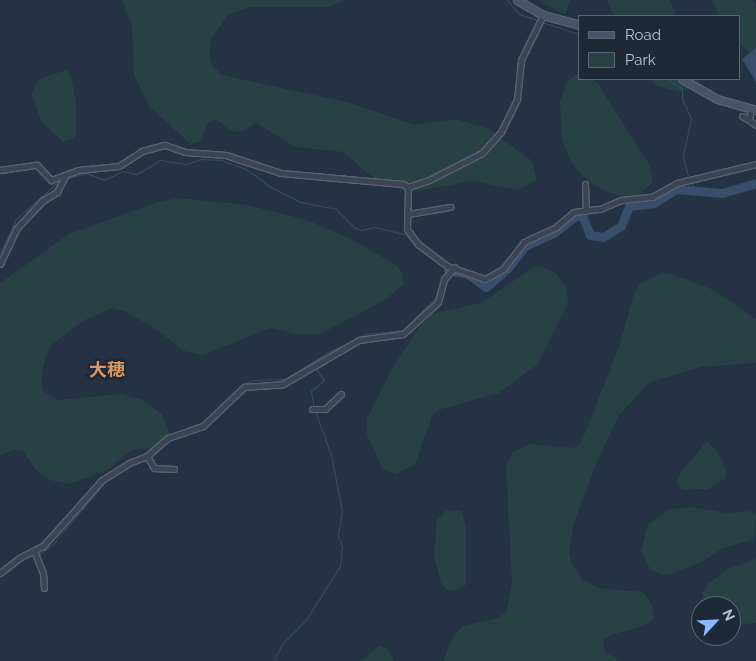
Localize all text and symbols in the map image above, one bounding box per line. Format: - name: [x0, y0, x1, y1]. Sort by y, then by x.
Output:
- legend: [578, 15, 741, 80]
- text: Road: [625, 26, 661, 44]
- text: Park: [625, 51, 656, 69]
- district label: 大穂: [89, 359, 125, 381]
- north arrow: [691, 596, 741, 646]
- text: N: [719, 607, 738, 623]

